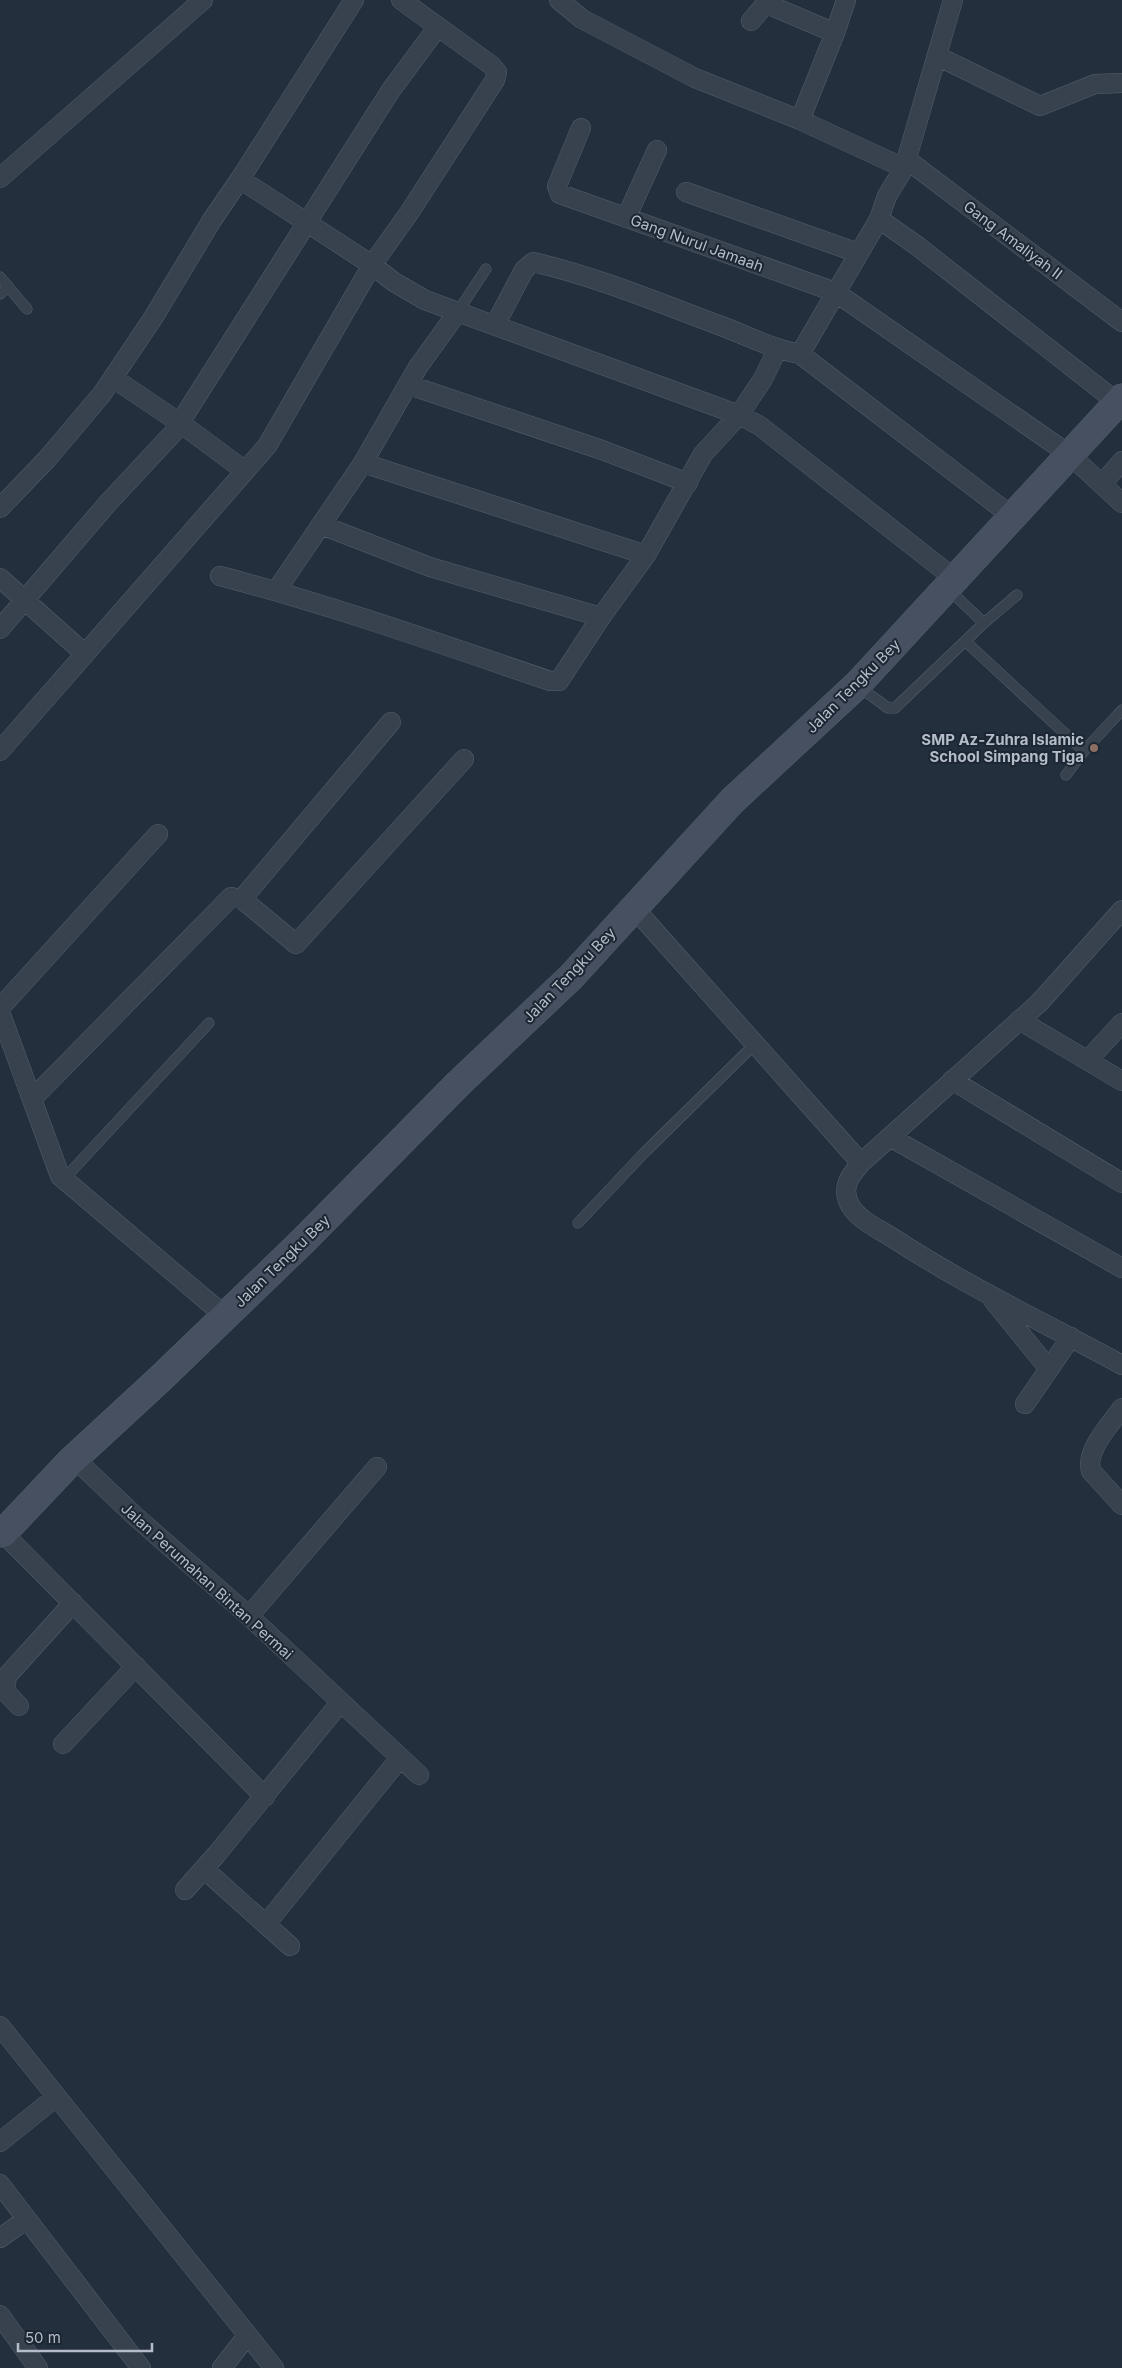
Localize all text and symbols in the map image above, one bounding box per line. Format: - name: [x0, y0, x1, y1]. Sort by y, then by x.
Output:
- street label: Gang Amaliyah II: [960, 197, 1066, 283]
- street label: Gang Nurul Jamaah: [628, 210, 766, 276]
- street label: Jalan Tengku Bey: [802, 635, 904, 737]
- place label: SMP Az-Zuhra Islamic School Simpang Tiga: [921, 730, 1084, 766]
- marker: SMP Az-Zuhra Islamic School Simpang Tiga: [1088, 742, 1100, 754]
- street label: Jalan Tengku Bey: [519, 923, 620, 1027]
- street label: Jalan Tengku Bey: [230, 1210, 334, 1311]
- street label: Jalan Perumahan Bintan Permai: [117, 1499, 297, 1663]
- scale bar: [18, 2320, 151, 2352]
- text: 50 m: [25, 2328, 61, 2347]

